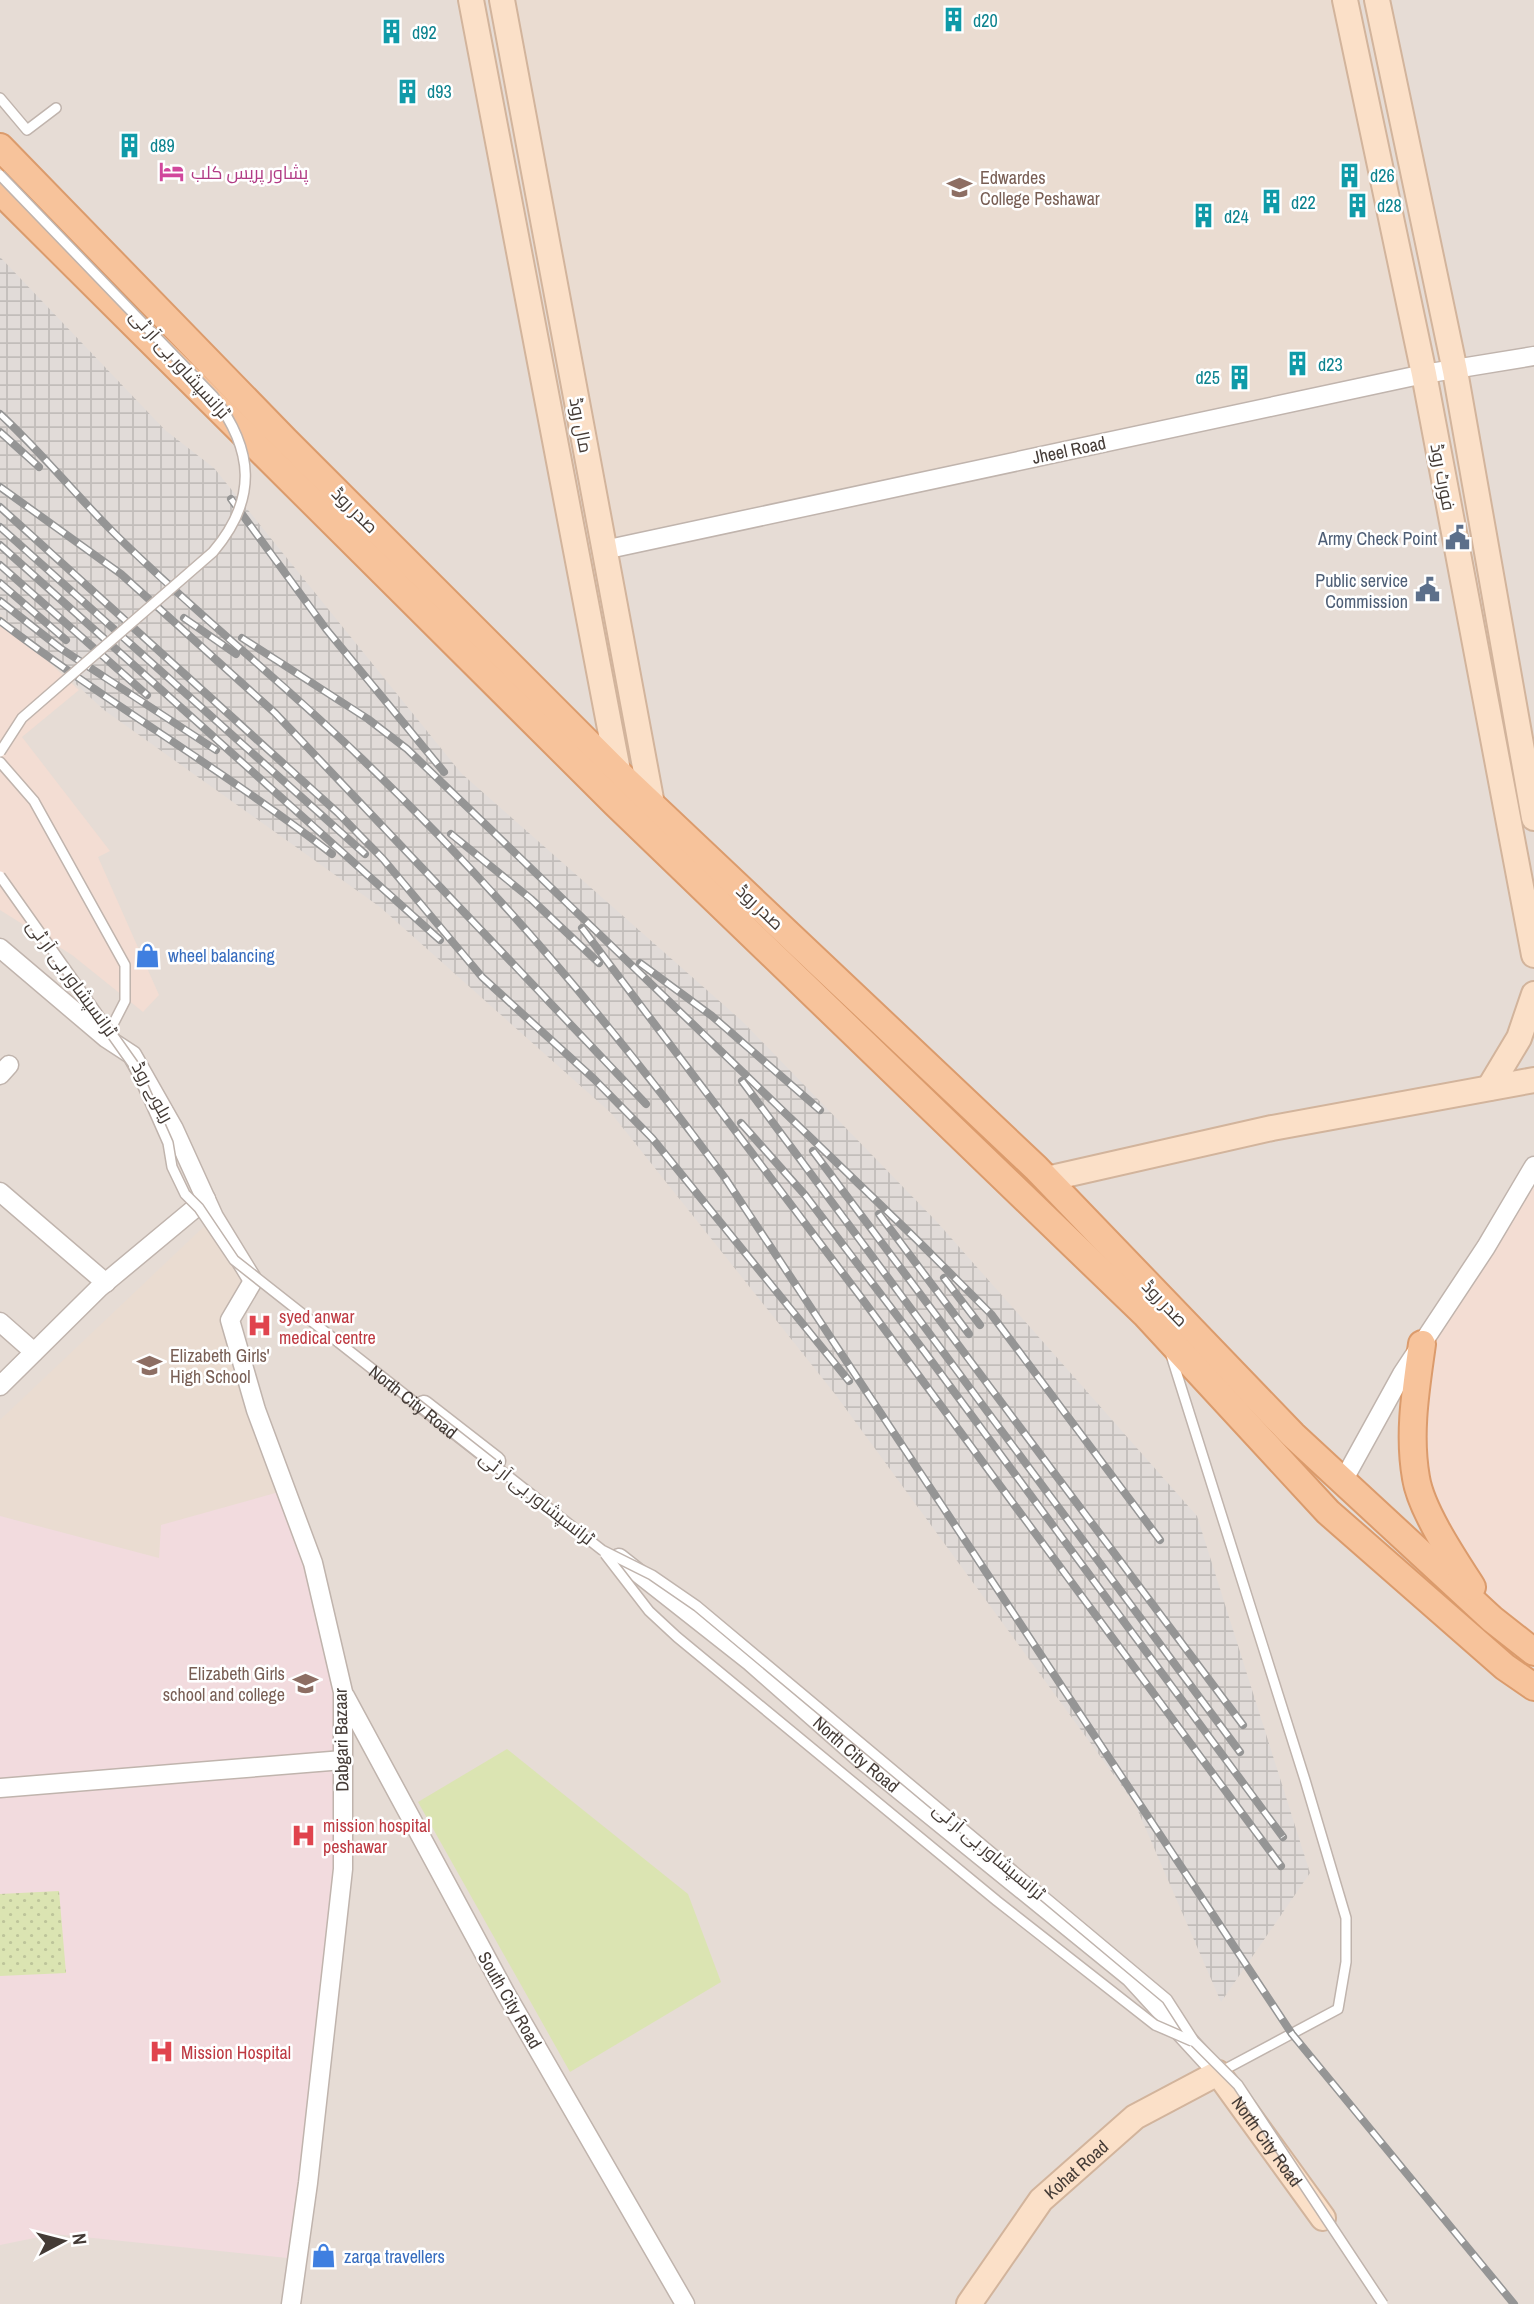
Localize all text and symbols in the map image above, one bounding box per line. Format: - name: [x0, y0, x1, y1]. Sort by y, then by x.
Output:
- building icon: d20: [939, 6, 967, 34]
- place label: d20: [973, 8, 998, 33]
- building icon: d92: [378, 18, 406, 46]
- place label: d92: [412, 20, 437, 45]
- building icon: d93: [393, 77, 421, 105]
- place label: d93: [427, 79, 452, 104]
- building icon: d89: [116, 131, 144, 159]
- place label: d89: [150, 133, 175, 158]
- hotel icon: پشاور پریس کلب: [157, 158, 185, 186]
- place label: پشاور پریس کلب: [191, 160, 308, 185]
- building icon: d26: [1336, 161, 1364, 189]
- place label: d26: [1370, 163, 1395, 188]
- place label: Edwardes College Peshawar: [980, 165, 1100, 211]
- school or university icon: Edwardes College Peshawar: [946, 173, 974, 201]
- building icon: d22: [1257, 188, 1285, 216]
- place label: d22: [1291, 190, 1316, 215]
- building icon: d28: [1343, 191, 1371, 219]
- place label: d28: [1377, 193, 1402, 218]
- building icon: d24: [1190, 202, 1218, 230]
- place label: d24: [1224, 204, 1249, 229]
- street label: ٹرانسپشاور بی آر ٹی: [124, 304, 236, 424]
- building icon: d23: [1284, 350, 1312, 378]
- place label: d23: [1318, 352, 1343, 377]
- building icon: d25: [1226, 363, 1254, 391]
- place label: d25: [1195, 365, 1220, 390]
- street label: مال روڈ: [563, 395, 599, 455]
- street label: Jheel Road: [1030, 430, 1108, 470]
- street label: فورٹ روڈ: [1424, 441, 1462, 513]
- street label: صدر روڈ: [326, 481, 384, 539]
- public building icon: Army Check Point: [1443, 524, 1471, 552]
- place label: Army Check Point: [1317, 526, 1437, 551]
- place label: Public service Commission: [1315, 568, 1408, 614]
- public building icon: Public service Commission: [1414, 576, 1442, 604]
- street label: صدر روڈ: [731, 879, 789, 935]
- street label: ٹرانسپشاور بی آر ٹی: [21, 914, 123, 1042]
- shop icon: wheel balancing: [134, 941, 162, 969]
- place label: wheel balancing: [168, 943, 275, 968]
- street label: ریلوے روڈ: [126, 1057, 180, 1127]
- street label: صدر روڈ: [1136, 1274, 1194, 1332]
- place label: syed anwar medical centre: [279, 1304, 376, 1350]
- hospital icon: syed anwar medical centre: [245, 1312, 273, 1340]
- place label: Elizabeth Girls' High School: [170, 1343, 270, 1389]
- school or university icon: Elizabeth Girls' High School: [136, 1351, 164, 1379]
- street label: North City Road: [364, 1359, 463, 1444]
- street label: ٹرانسپشاور بی آر ٹی: [474, 1445, 600, 1551]
- place label: Elizabeth Girls school and college: [163, 1661, 285, 1707]
- school or university icon: Elizabeth Girls school and college: [291, 1669, 319, 1697]
- street label: Dabgari Bazaar: [328, 1688, 354, 1792]
- street label: North City Road: [808, 1710, 905, 1798]
- street label: ٹرانسپشاور بی آر ٹی: [928, 1797, 1051, 1905]
- place label: mission hospital peshawar: [323, 1813, 430, 1859]
- hospital icon: mission hospital peshawar: [289, 1821, 317, 1849]
- street label: South City Road: [472, 1947, 548, 2053]
- hospital icon: Mission Hospital: [147, 2038, 175, 2066]
- place label: Mission Hospital: [181, 2040, 291, 2065]
- street label: North City Road: [1226, 2091, 1309, 2191]
- street label: Kohat Road: [1038, 2134, 1113, 2204]
- north arrow: [28, 2206, 98, 2276]
- text: N: [66, 2232, 93, 2246]
- shop icon: zarqa travellers: [310, 2242, 338, 2270]
- place label: zarqa travellers: [344, 2244, 445, 2269]

